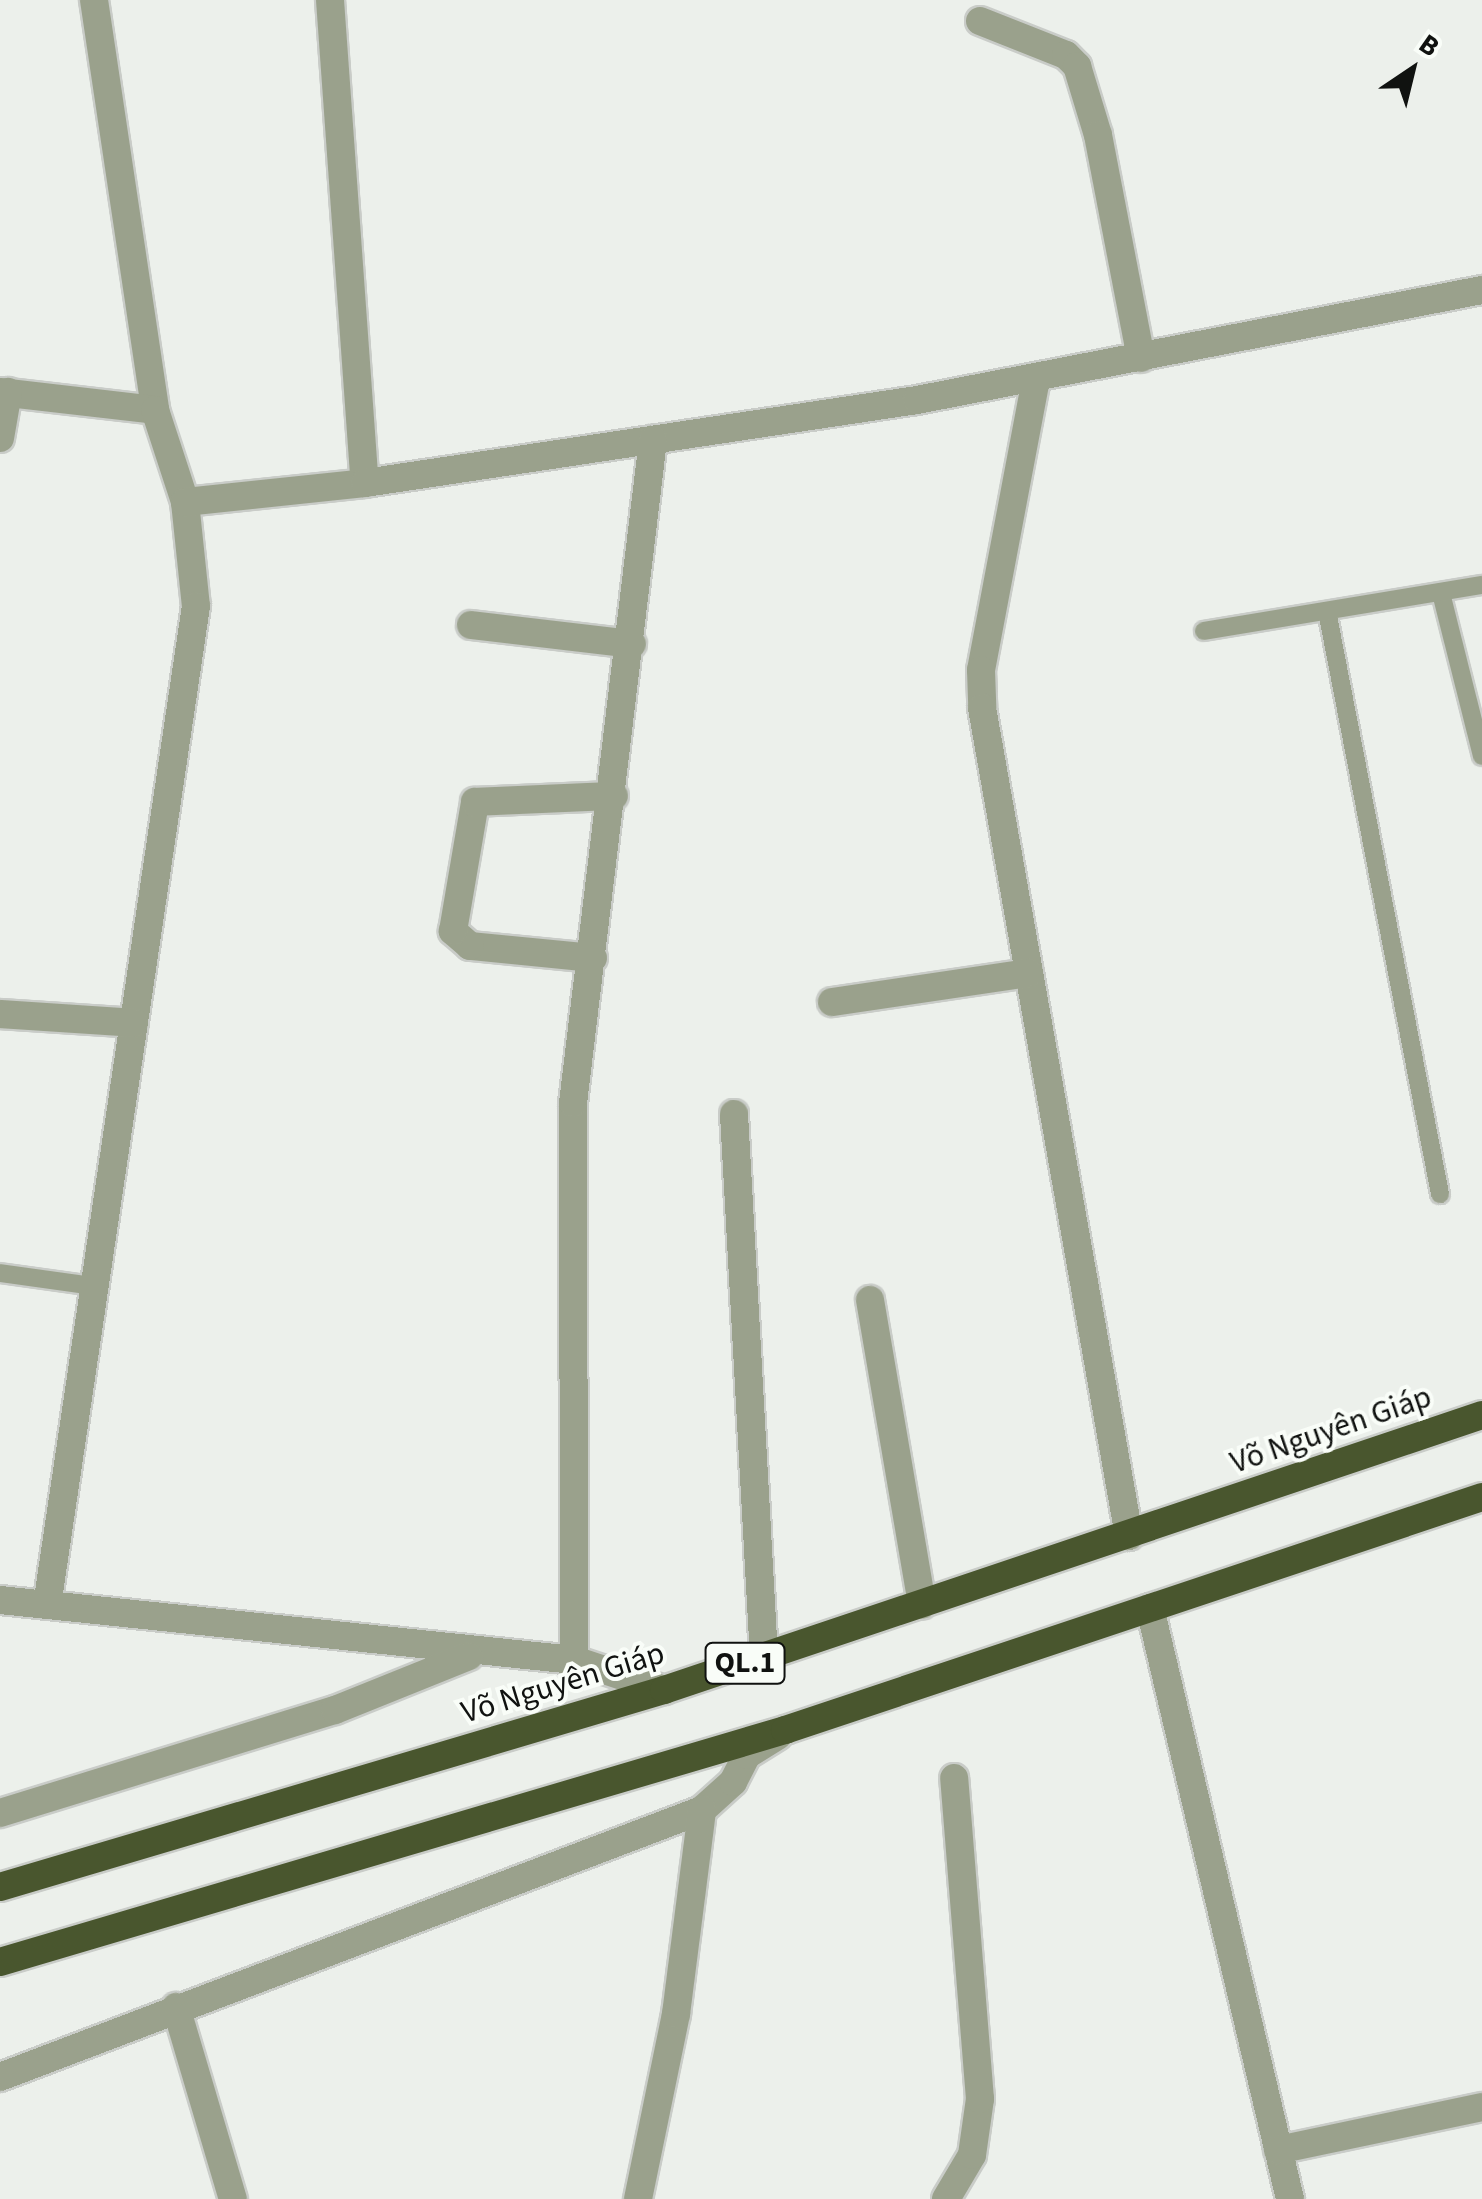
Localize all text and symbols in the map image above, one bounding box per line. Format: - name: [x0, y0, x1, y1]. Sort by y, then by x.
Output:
- north arrow: [1362, 20, 1462, 120]
- text: B: [1411, 24, 1448, 67]
- street label: Võ Nguyên Giáp: [1225, 1378, 1437, 1482]
- street label: Võ Nguyên Giáp: [457, 1634, 669, 1732]
- road number: QL.1: [702, 1638, 788, 1688]

